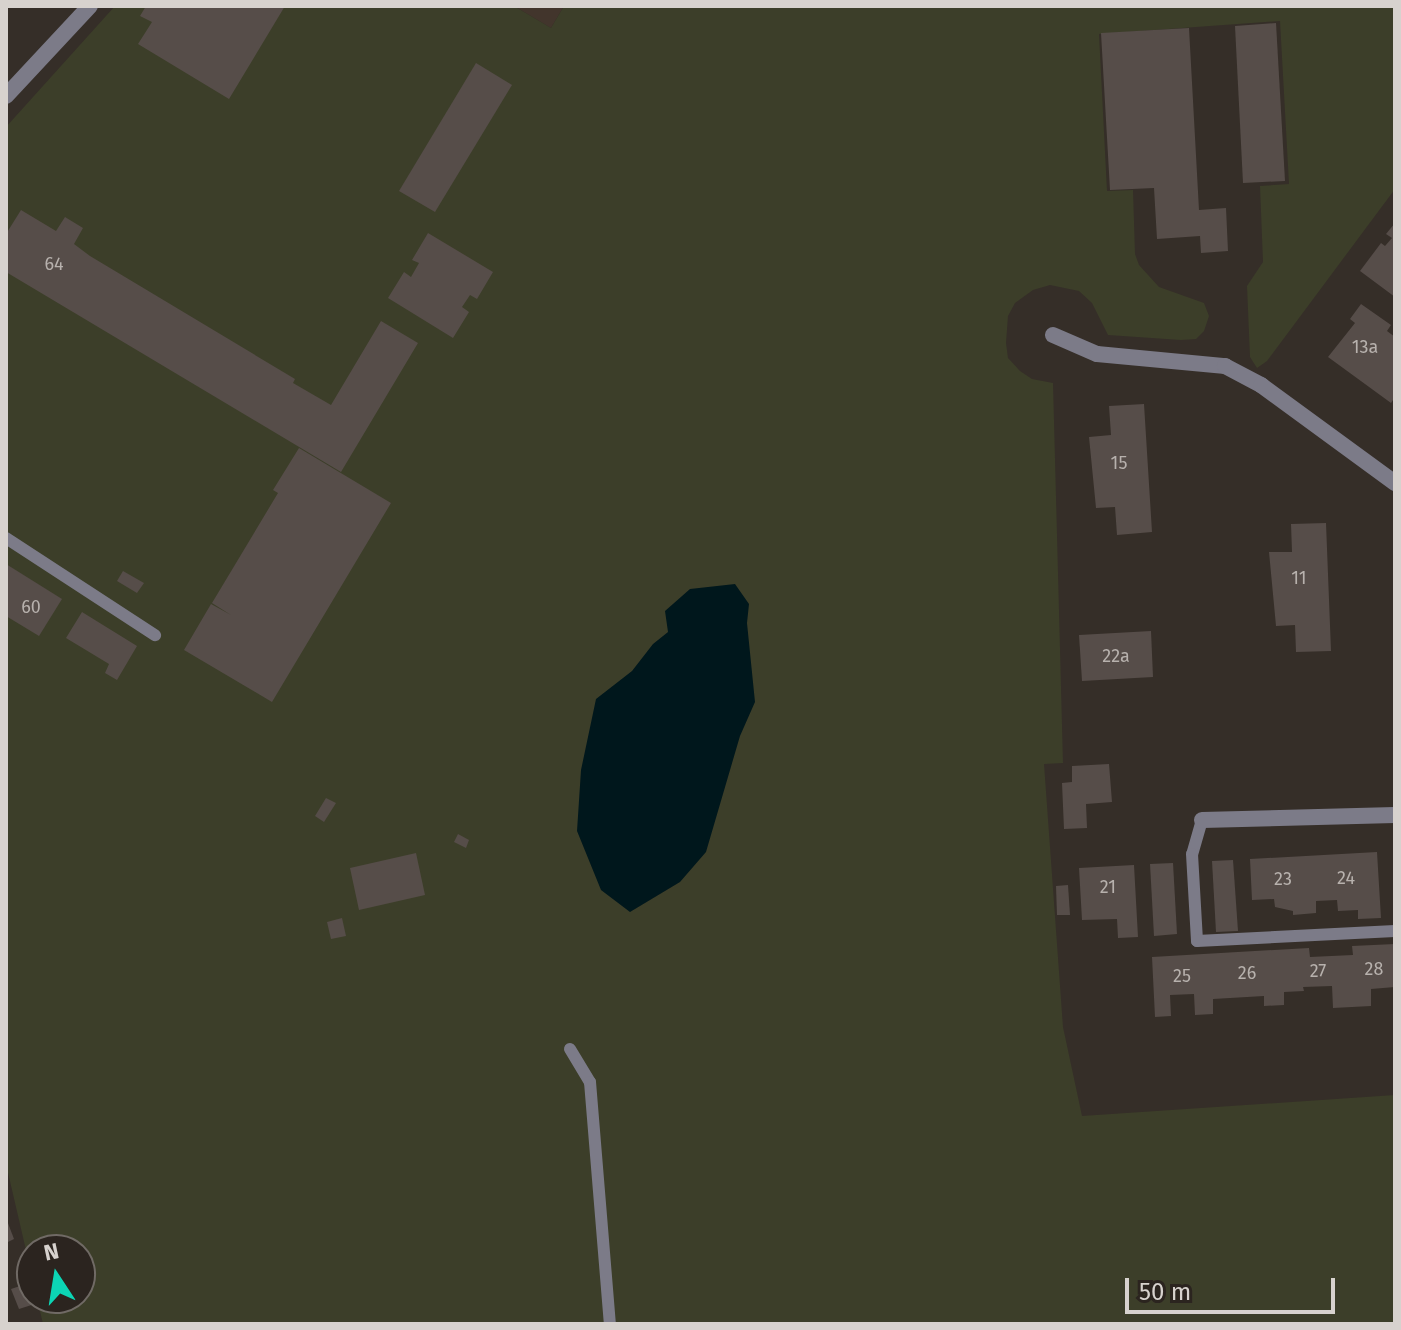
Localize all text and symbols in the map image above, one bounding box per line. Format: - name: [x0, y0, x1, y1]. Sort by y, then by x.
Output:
- house number: 64: [44, 253, 64, 275]
- house number: 13a: [1352, 336, 1378, 358]
- house number: 15: [1111, 452, 1127, 474]
- house number: 11: [1291, 567, 1307, 589]
- house number: 60: [21, 596, 41, 618]
- house number: 22a: [1102, 645, 1130, 667]
- house number: 24: [1337, 867, 1355, 889]
- house number: 23: [1274, 868, 1292, 890]
- house number: 21: [1100, 876, 1116, 898]
- house number: 28: [1365, 958, 1383, 980]
- house number: 27: [1310, 960, 1326, 982]
- house number: 26: [1238, 962, 1256, 984]
- house number: 25: [1173, 965, 1191, 987]
- north arrow: [16, 1234, 96, 1314]
- text: N: [41, 1237, 61, 1267]
- scale bar: [1129, 1262, 1339, 1312]
- text: 50 m: [1139, 1278, 1191, 1306]

